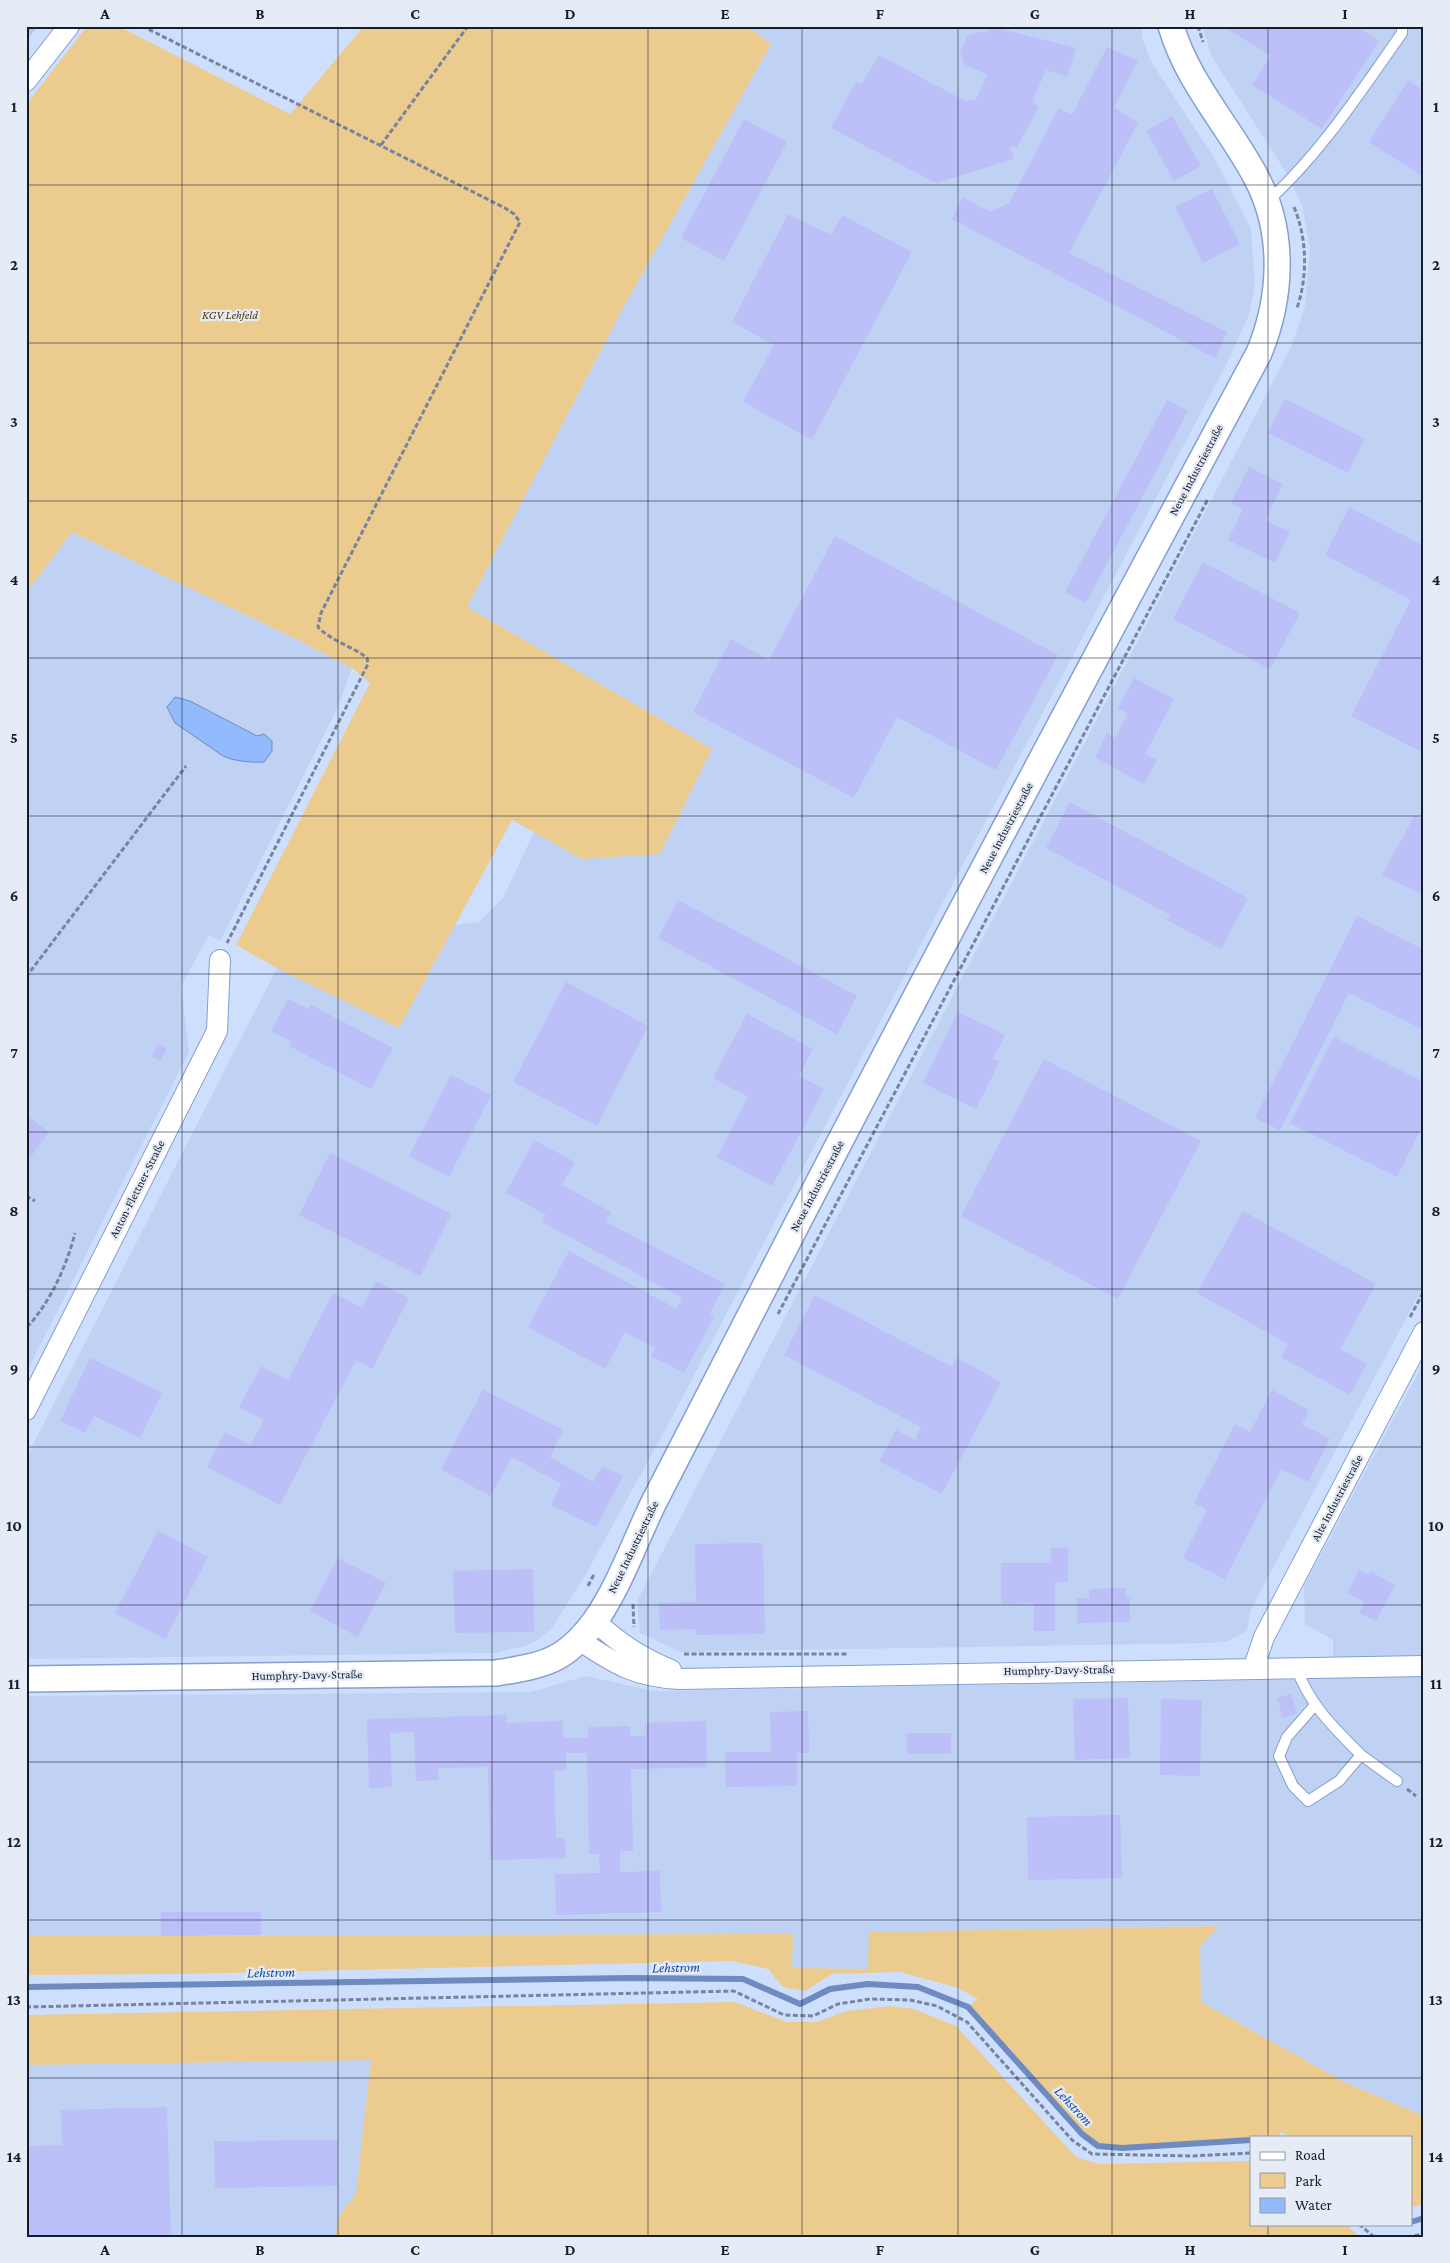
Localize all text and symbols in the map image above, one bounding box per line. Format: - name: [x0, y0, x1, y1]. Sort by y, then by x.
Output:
- text: A: [99, 5, 110, 22]
- text: B: [255, 5, 265, 22]
- text: C: [410, 5, 420, 22]
- text: D: [564, 5, 576, 22]
- text: E: [720, 5, 730, 22]
- text: F: [876, 5, 885, 22]
- text: G: [1030, 5, 1040, 22]
- text: H: [1185, 5, 1196, 22]
- text: I: [1342, 5, 1348, 22]
- text: 1: [11, 98, 17, 115]
- text: 1: [1433, 98, 1439, 115]
- text: 2: [10, 256, 18, 273]
- text: 2: [1432, 256, 1440, 273]
- park label: KGV Lehfeld: [202, 308, 258, 322]
- text: 3: [10, 413, 18, 430]
- text: 3: [1432, 413, 1440, 430]
- street label: Neue Industriestraße: [1166, 422, 1226, 518]
- text: 4: [10, 571, 19, 588]
- text: 4: [1432, 571, 1441, 588]
- text: 5: [10, 729, 18, 746]
- text: 5: [1432, 729, 1440, 746]
- street label: Neue Industriestraße: [976, 780, 1036, 876]
- text: 6: [10, 887, 18, 904]
- text: 6: [1432, 887, 1440, 904]
- text: 7: [10, 1044, 18, 1061]
- text: 7: [1432, 1044, 1440, 1061]
- street label: Anton-Flettner-Straße: [106, 1138, 168, 1240]
- street label: Neue Industriestraße: [787, 1138, 847, 1234]
- text: 8: [9, 1202, 19, 1219]
- text: 8: [1431, 1202, 1441, 1219]
- text: 9: [10, 1360, 18, 1377]
- text: 9: [1432, 1360, 1440, 1377]
- street label: Alte Industriestraße: [1308, 1452, 1366, 1544]
- street label: Neue Industriestraße: [604, 1498, 662, 1596]
- text: 10: [6, 1517, 22, 1534]
- text: 10: [1428, 1517, 1444, 1534]
- street label: Humphry-Davy-Straße: [1004, 1662, 1114, 1678]
- street label: Humphry-Davy-Straße: [252, 1667, 362, 1683]
- text: 11: [8, 1675, 20, 1692]
- text: 11: [1430, 1675, 1442, 1692]
- text: 12: [7, 1833, 21, 1850]
- text: 12: [1429, 1833, 1443, 1850]
- water label: Lehstrom: [652, 1959, 700, 1975]
- water label: Lehstrom: [247, 1964, 295, 1980]
- text: 13: [7, 1991, 21, 2008]
- text: 13: [1429, 1991, 1443, 2008]
- water label: Lehstrom: [1052, 2083, 1096, 2129]
- legend: [1250, 2136, 1412, 2226]
- text: Road: [1295, 2147, 1326, 2163]
- text: 14: [7, 2148, 22, 2165]
- text: 14: [1429, 2148, 1444, 2165]
- text: Park: [1295, 2173, 1322, 2189]
- text: Water: [1295, 2197, 1332, 2213]
- text: A: [99, 2241, 110, 2258]
- text: B: [255, 2241, 265, 2258]
- text: C: [410, 2241, 420, 2258]
- text: D: [564, 2241, 576, 2258]
- text: E: [720, 2241, 730, 2258]
- text: F: [876, 2241, 885, 2258]
- text: G: [1030, 2241, 1040, 2258]
- text: H: [1185, 2241, 1196, 2258]
- text: I: [1342, 2241, 1348, 2258]

